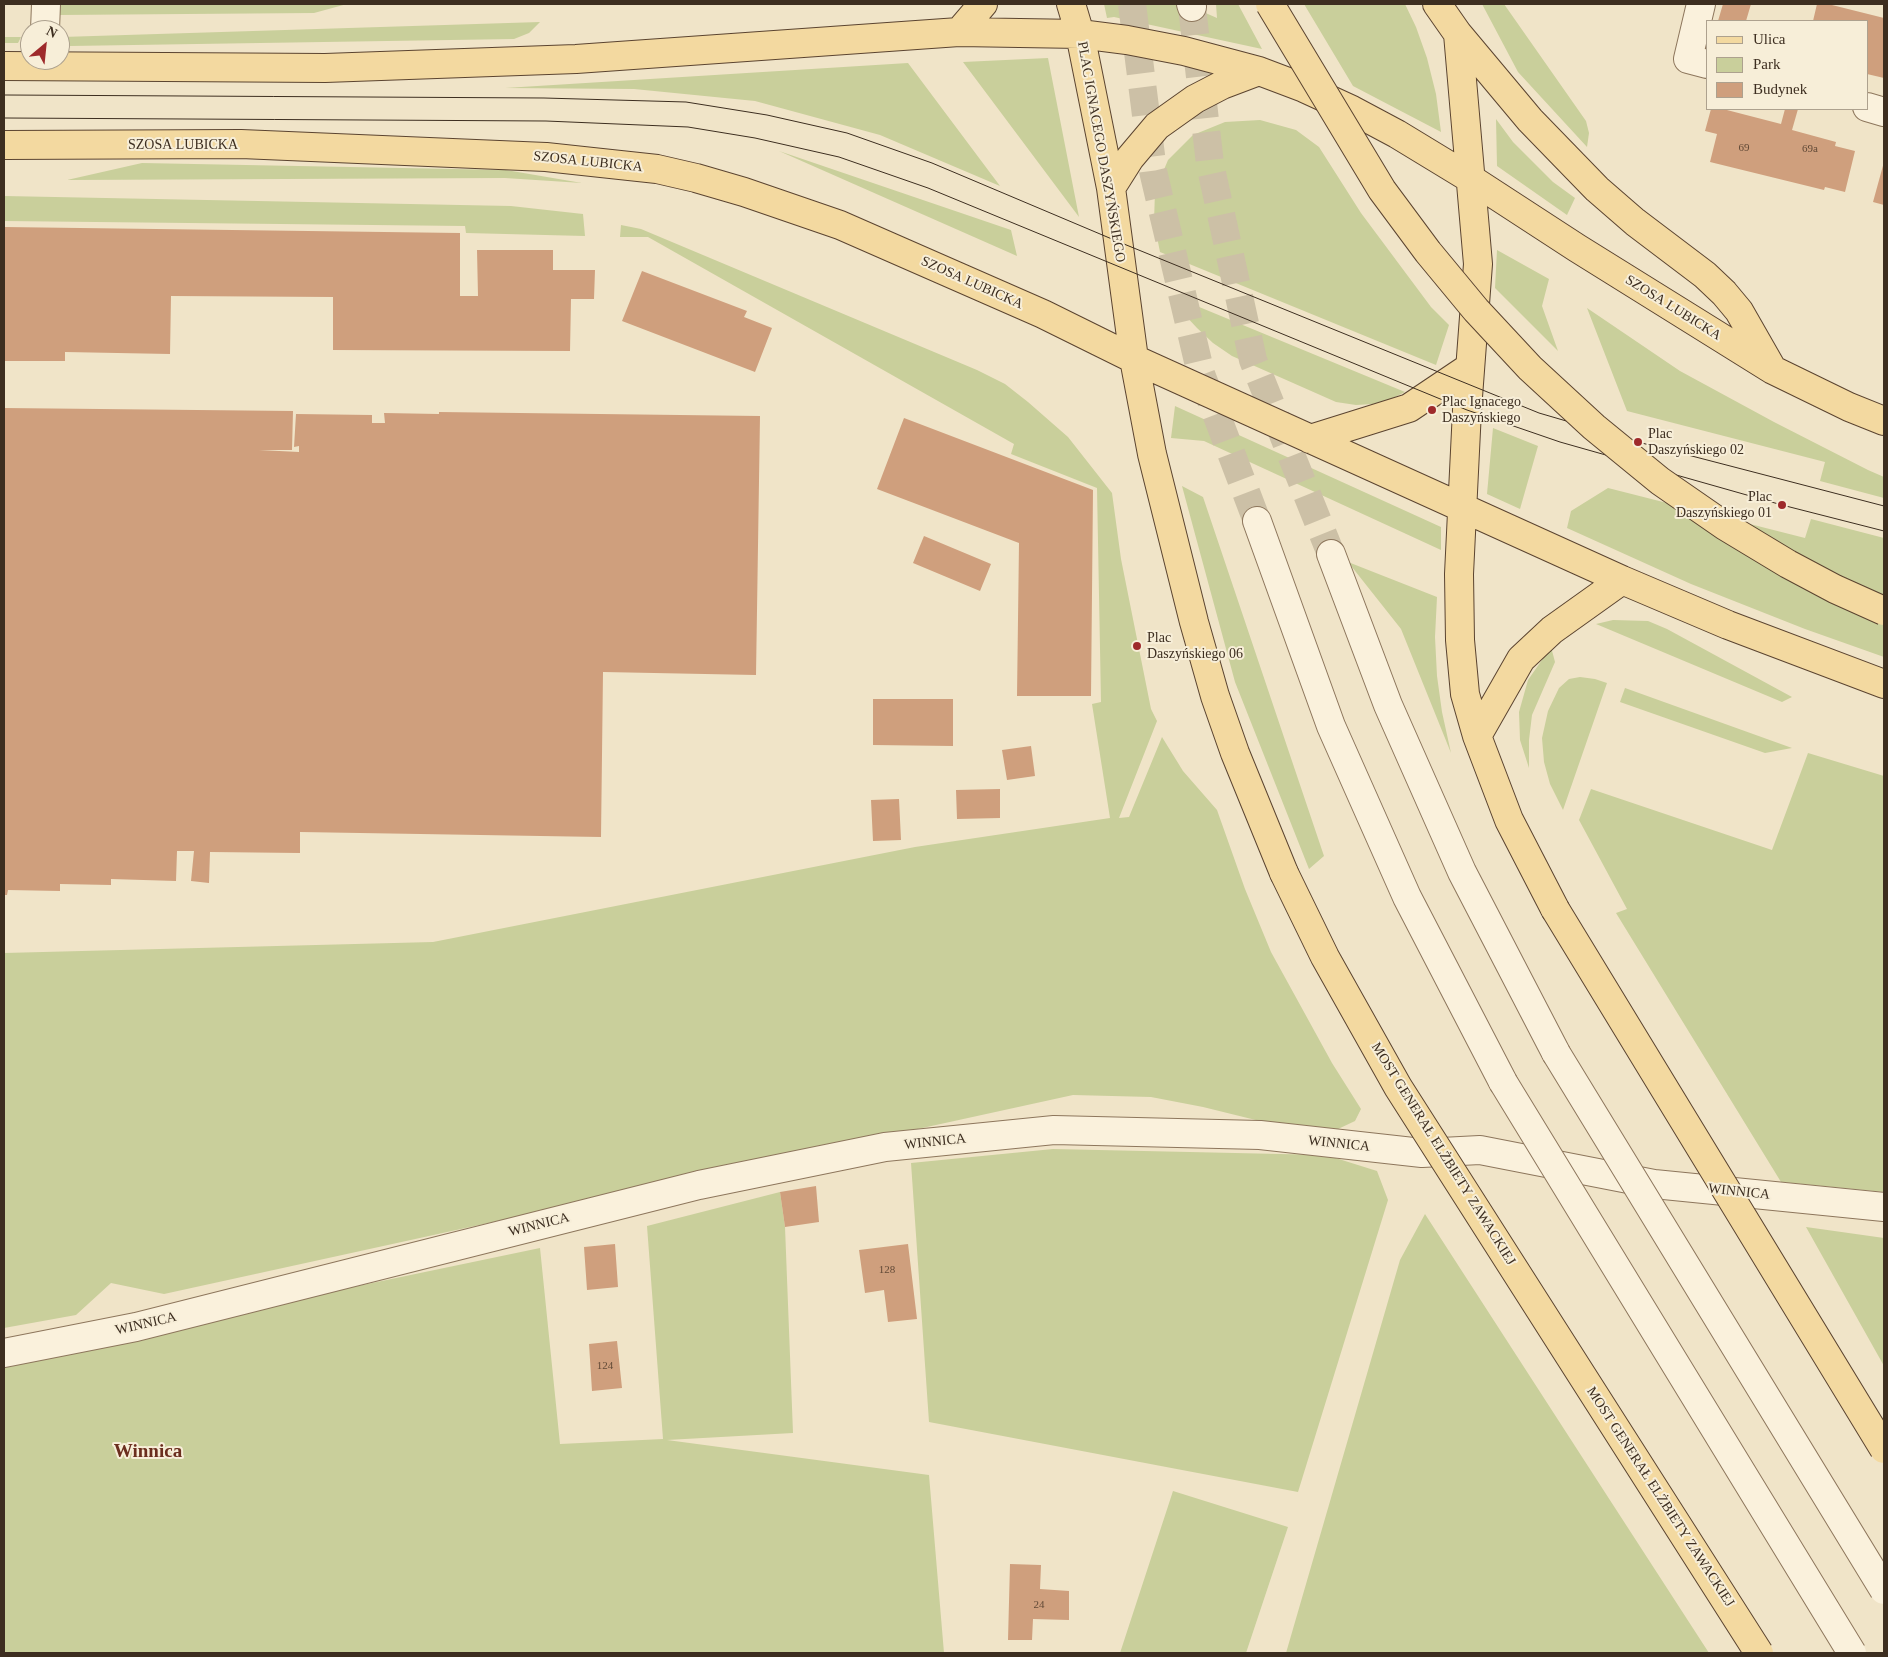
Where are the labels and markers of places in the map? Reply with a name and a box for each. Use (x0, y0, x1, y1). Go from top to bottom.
place label: Plac Ignacego Daszyńskiego (1442, 394, 1521, 427)
marker: Plac Ignacego Daszyńskiego (1426, 404, 1438, 416)
place label: Plac Daszyńskiego 02 (1648, 426, 1744, 458)
marker: Plac Daszyńskiego 02 (1632, 436, 1644, 448)
place label: Plac Daszyńskiego 01 (1676, 489, 1772, 522)
marker: Plac Daszyńskiego 01 (1776, 499, 1788, 511)
place label: Plac Daszyńskiego 06 (1147, 630, 1243, 662)
marker: Plac Daszyńskiego 06 (1131, 640, 1143, 652)

